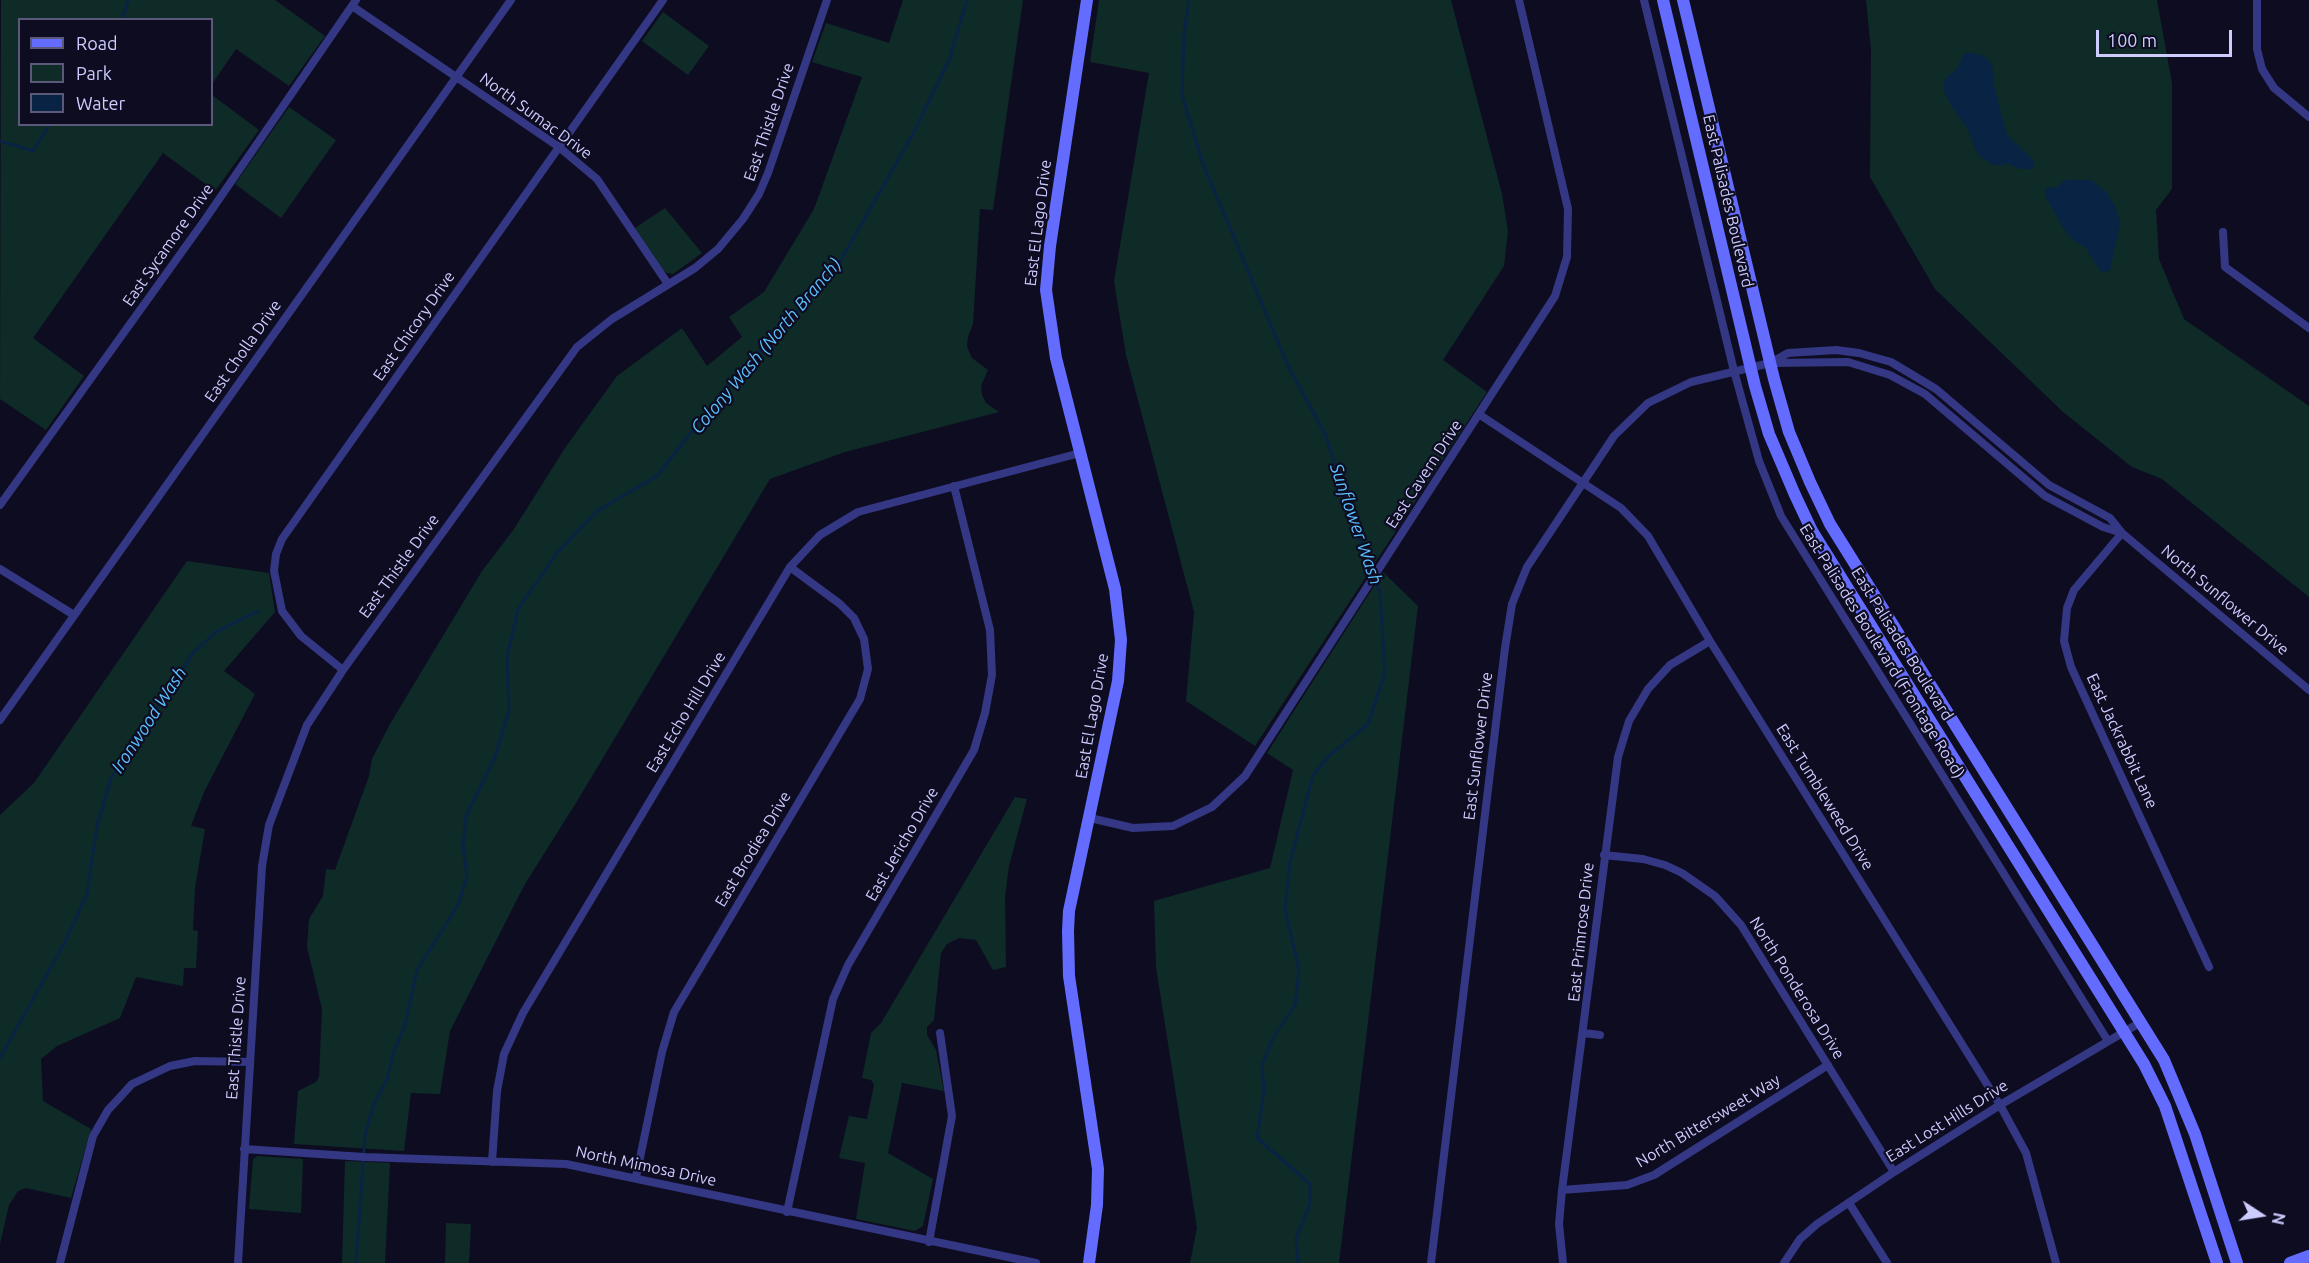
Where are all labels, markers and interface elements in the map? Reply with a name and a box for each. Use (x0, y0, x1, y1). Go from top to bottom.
legend (18, 18, 213, 126)
scale bar (2099, 18, 2236, 56)
text: 100 m (2107, 30, 2157, 50)
text: Road (76, 33, 118, 53)
street label: East Thistle Drive (740, 60, 798, 184)
text: Park (76, 63, 112, 83)
street label: North Sumac Drive (476, 69, 596, 163)
text: Water (76, 93, 125, 113)
street label: East Palisades Boulevard (1699, 113, 1757, 289)
street label: East El Lago Drive (1021, 159, 1055, 287)
street label: East Sycamore Drive (119, 180, 217, 310)
water label: Colony Wash (North Branch) (686, 254, 846, 438)
street label: East Chicory Drive (369, 268, 459, 384)
street label: East Cholla Drive (201, 296, 285, 406)
street label: East Cavern Drive (1382, 416, 1466, 532)
water label: Sunflower Wash (1325, 460, 1387, 588)
street label: East Thistle Drive (355, 510, 443, 622)
street label: East Palisades Boulevard (Frontage Road) (1795, 520, 1969, 782)
street label: North Sunflower Drive (2157, 541, 2293, 659)
street label: East Palisades Boulevard (1847, 564, 1957, 724)
street label: East Echo Hill Drive (642, 648, 730, 776)
street label: East El Lago Drive (1071, 652, 1113, 780)
water label: Ironwood Wash (107, 663, 191, 777)
street label: East Jackrabbit Lane (2082, 670, 2162, 812)
street label: East Sunflower Drive (1459, 671, 1497, 821)
street label: East Tumbleweed Drive (1772, 720, 1878, 874)
street label: East Jericho Drive (862, 784, 942, 904)
street label: East Brodiea Drive (711, 788, 795, 910)
street label: East Primrose Drive (1564, 861, 1598, 1003)
street label: North Ponderosa Drive (1745, 913, 1849, 1063)
street label: East Thistle Drive (222, 976, 250, 1100)
street label: North Bittersweet Way (1632, 1070, 1784, 1172)
street label: East Lost Hills Drive (1882, 1076, 2012, 1166)
street label: North Mimosa Drive (574, 1142, 718, 1190)
north arrow (2231, 1185, 2291, 1245)
text: N (2269, 1211, 2289, 1226)

